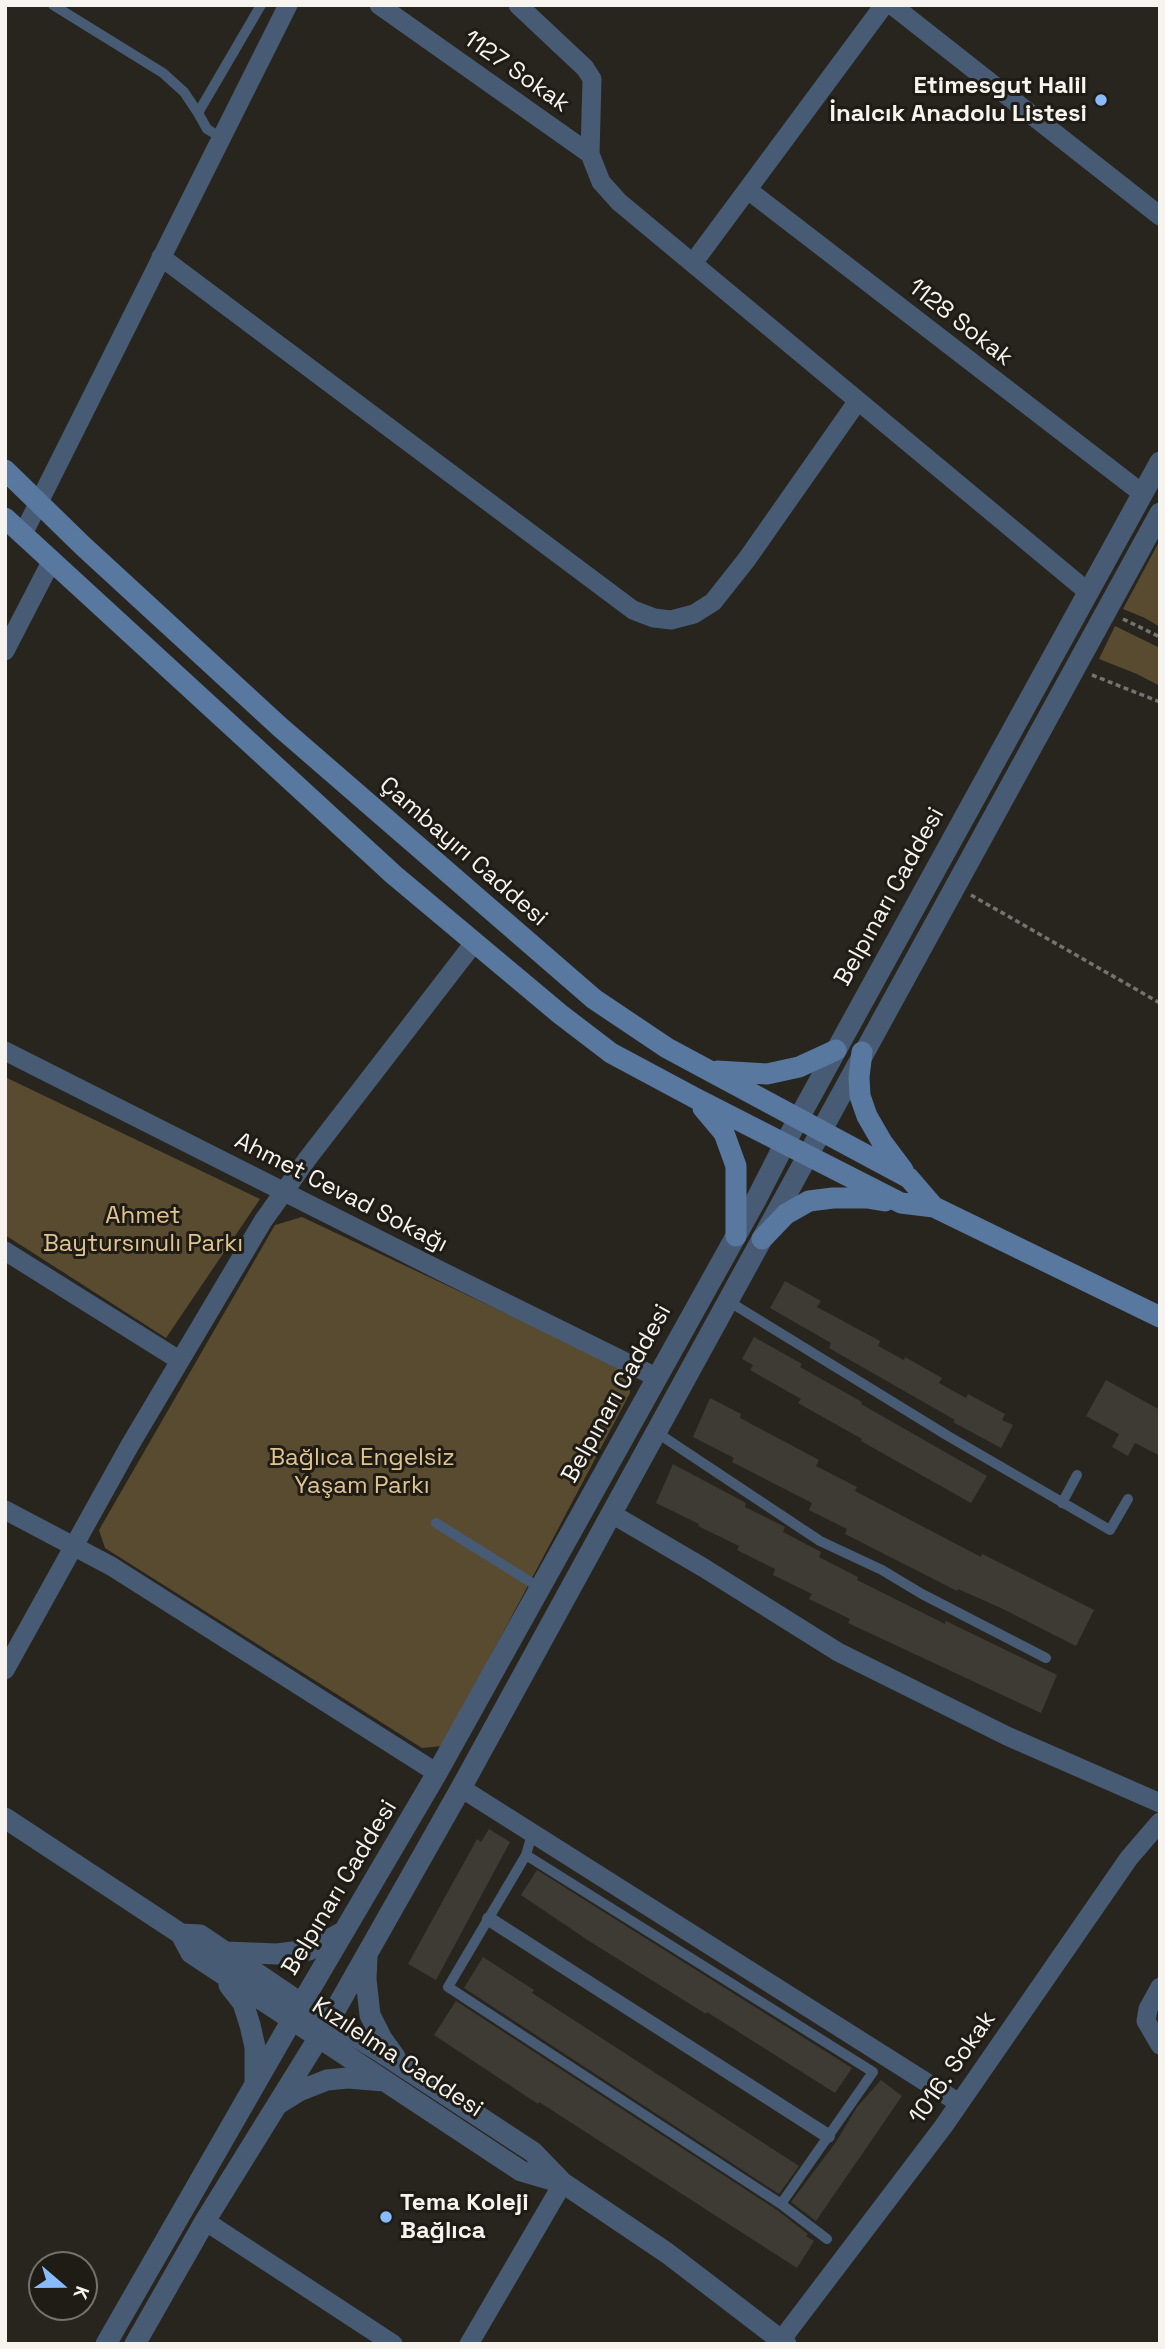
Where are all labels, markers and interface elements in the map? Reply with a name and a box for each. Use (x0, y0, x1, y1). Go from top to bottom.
street label: 1127 Sokak (457, 25, 575, 119)
place label: Etimesgut Halil İnalcık Anadolu Listesi (830, 72, 1087, 128)
marker: Etimesgut Halil İnalcık Anadolu Listesi (1093, 92, 1109, 108)
street label: 1128 Sokak (902, 273, 1018, 373)
street label: Çambayırı Caddesi (373, 771, 553, 933)
street label: Belpınarı Caddesi (829, 803, 951, 991)
street label: Ahmet Cevad Sokağı (230, 1127, 452, 1259)
park label: Ahmet Baytursınulı Parkı (43, 1202, 243, 1258)
street label: Belpınarı Caddesi (556, 1300, 678, 1488)
park label: Bağlıca Engelsiz Yaşam Parkı (269, 1444, 455, 1500)
street label: Belpınarı Caddesi (276, 1795, 404, 1981)
street label: Kızılelma Caddesi (306, 1992, 488, 2124)
street label: 1016. Sokak (904, 2006, 1002, 2130)
place label: Tema Koleji Bağlıca (400, 2189, 529, 2245)
marker: Tema Koleji Bağlıca (378, 2209, 394, 2225)
north arrow (28, 2251, 98, 2321)
text: K (68, 2283, 95, 2303)

